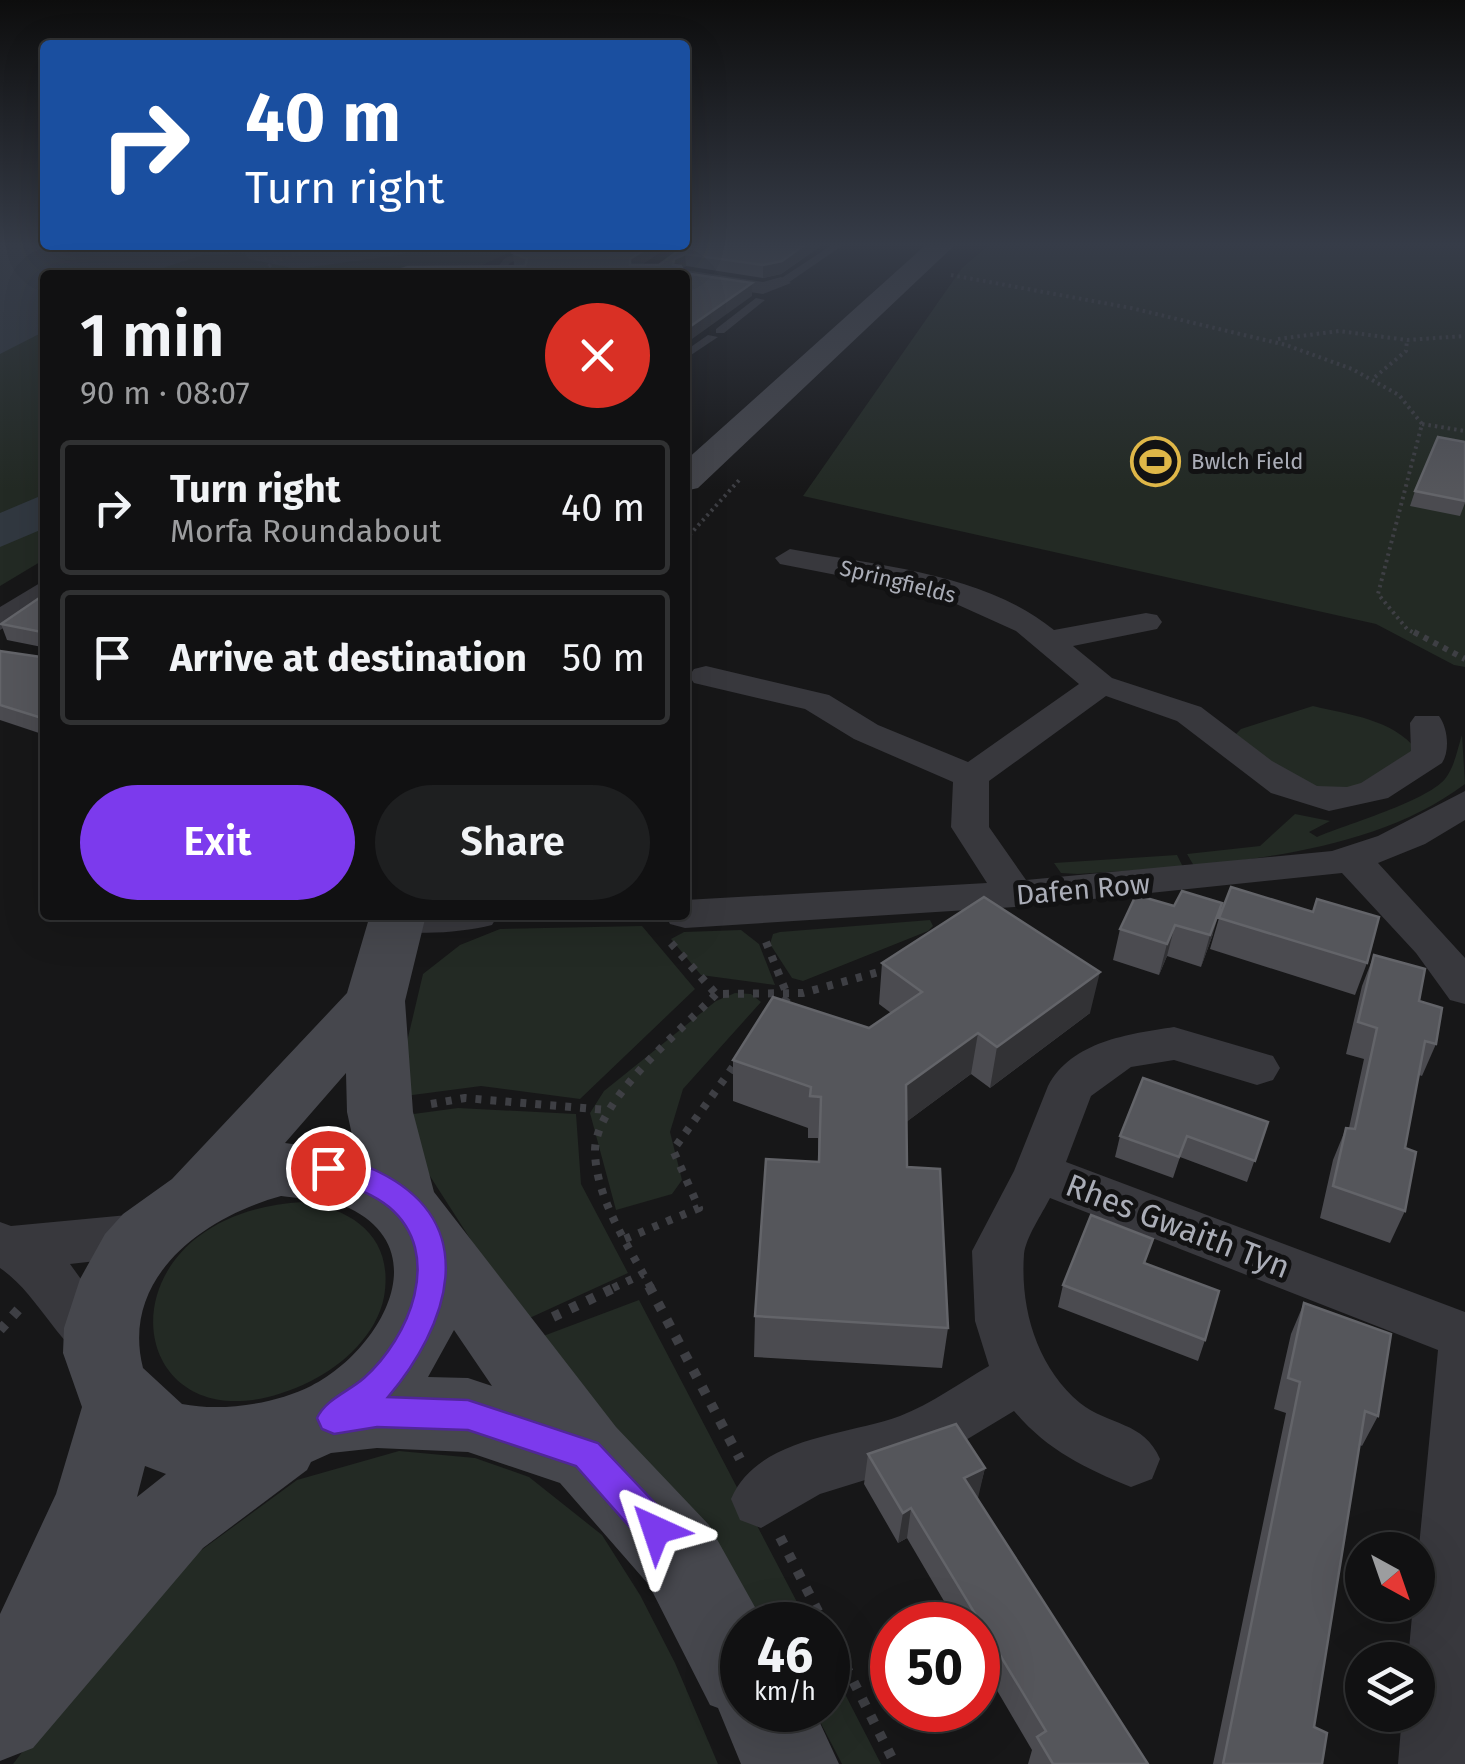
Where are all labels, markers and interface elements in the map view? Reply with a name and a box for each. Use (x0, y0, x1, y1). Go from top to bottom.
text: 40 m (245, 76, 401, 160)
icon: right (80, 80, 210, 210)
text: Turn right (245, 161, 444, 215)
text: 1 min (80, 300, 225, 372)
button: close (545, 303, 650, 408)
text: 90 m · 08:07 (80, 374, 250, 412)
sports icon: Bwlch Field (1130, 435, 1182, 487)
place label: Bwlch Field (1191, 448, 1303, 475)
text: Turn right (170, 466, 340, 512)
icon: right (85, 480, 140, 535)
text: 40 m (561, 485, 645, 531)
text: Morfa Roundabout (170, 512, 441, 550)
street label: Springfields (837, 554, 959, 609)
icon: arrive (85, 630, 140, 685)
text: Arrive at destination (170, 635, 527, 681)
text: 50 m (562, 635, 645, 681)
button: Exit (80, 785, 355, 900)
button: Share (375, 785, 650, 900)
street label: Dafen Row (1015, 867, 1151, 912)
pin (286, 1126, 371, 1211)
icon: arrive (301, 1141, 356, 1196)
street label: Rhes Gwaith Tyn (1061, 1166, 1295, 1286)
position arrow (604, 1478, 708, 1582)
north arrow (1345, 1532, 1435, 1622)
map controls (1345, 1532, 1435, 1732)
speed limit sign: 50 (870, 1602, 1000, 1732)
text: 46 (757, 1625, 813, 1685)
button: layers (1345, 1642, 1435, 1732)
text: km/h (754, 1677, 816, 1707)

